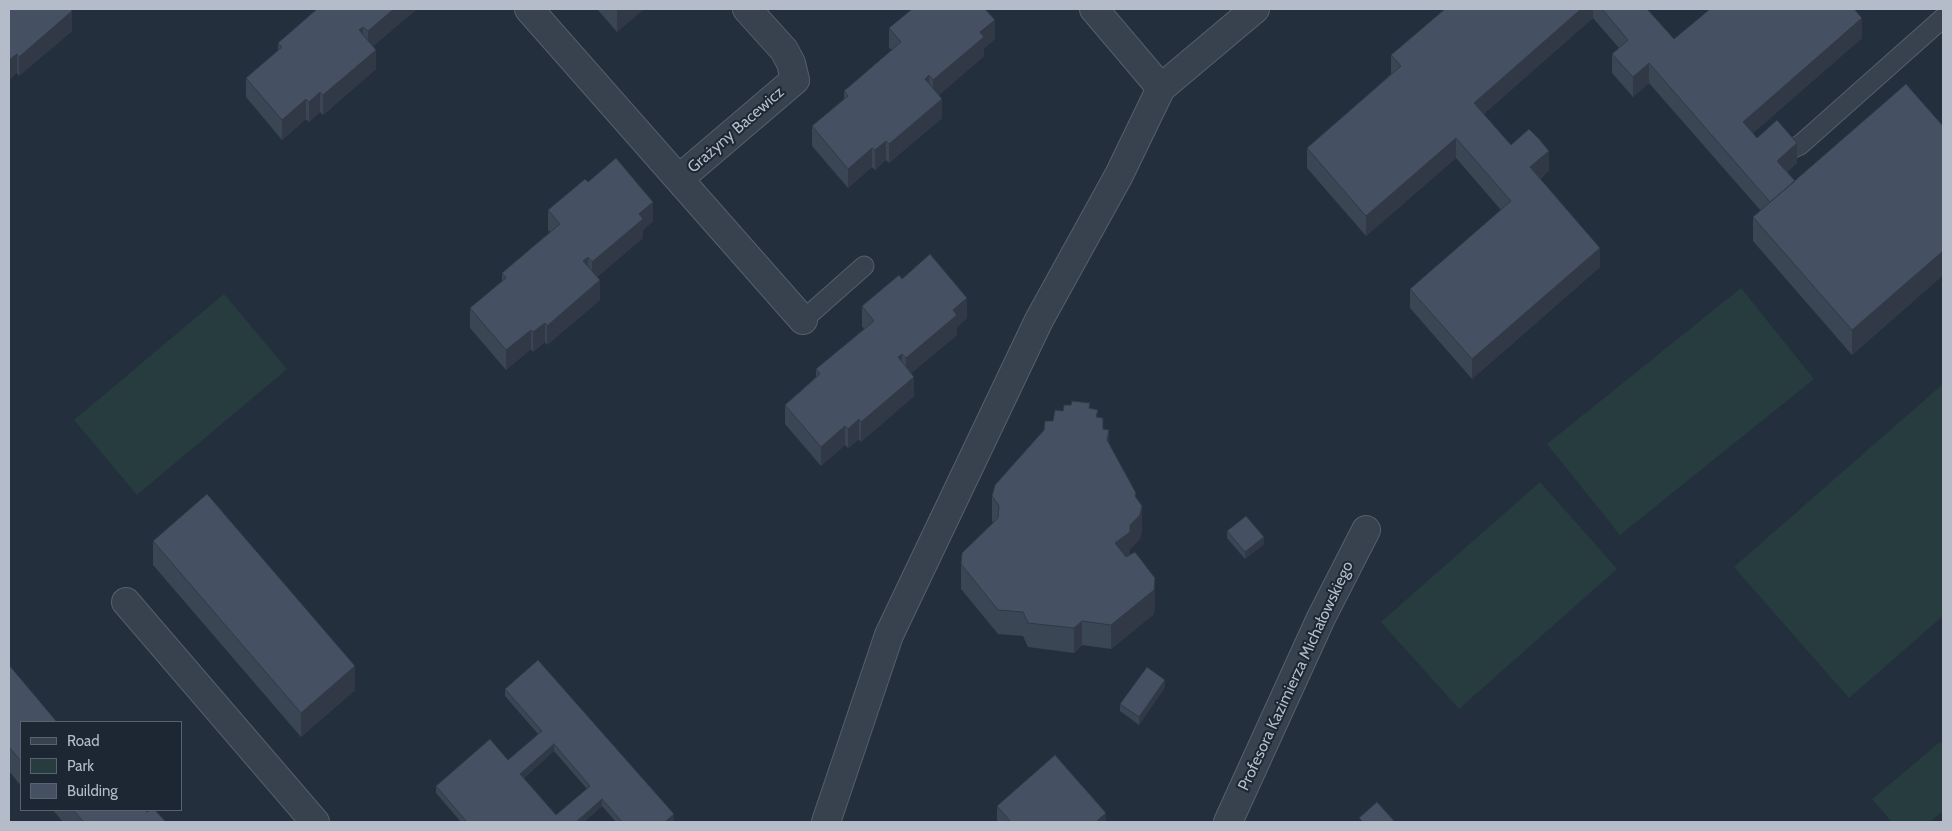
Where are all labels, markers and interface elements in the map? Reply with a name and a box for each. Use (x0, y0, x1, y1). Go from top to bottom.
street label: Grażyny Bacewicz (684, 83, 788, 177)
street label: Profesora Kazimierza Michałowskiego (1234, 558, 1358, 794)
legend (20, 721, 182, 811)
text: Road (67, 732, 100, 750)
text: Park (67, 757, 94, 775)
text: Building (67, 782, 118, 800)

